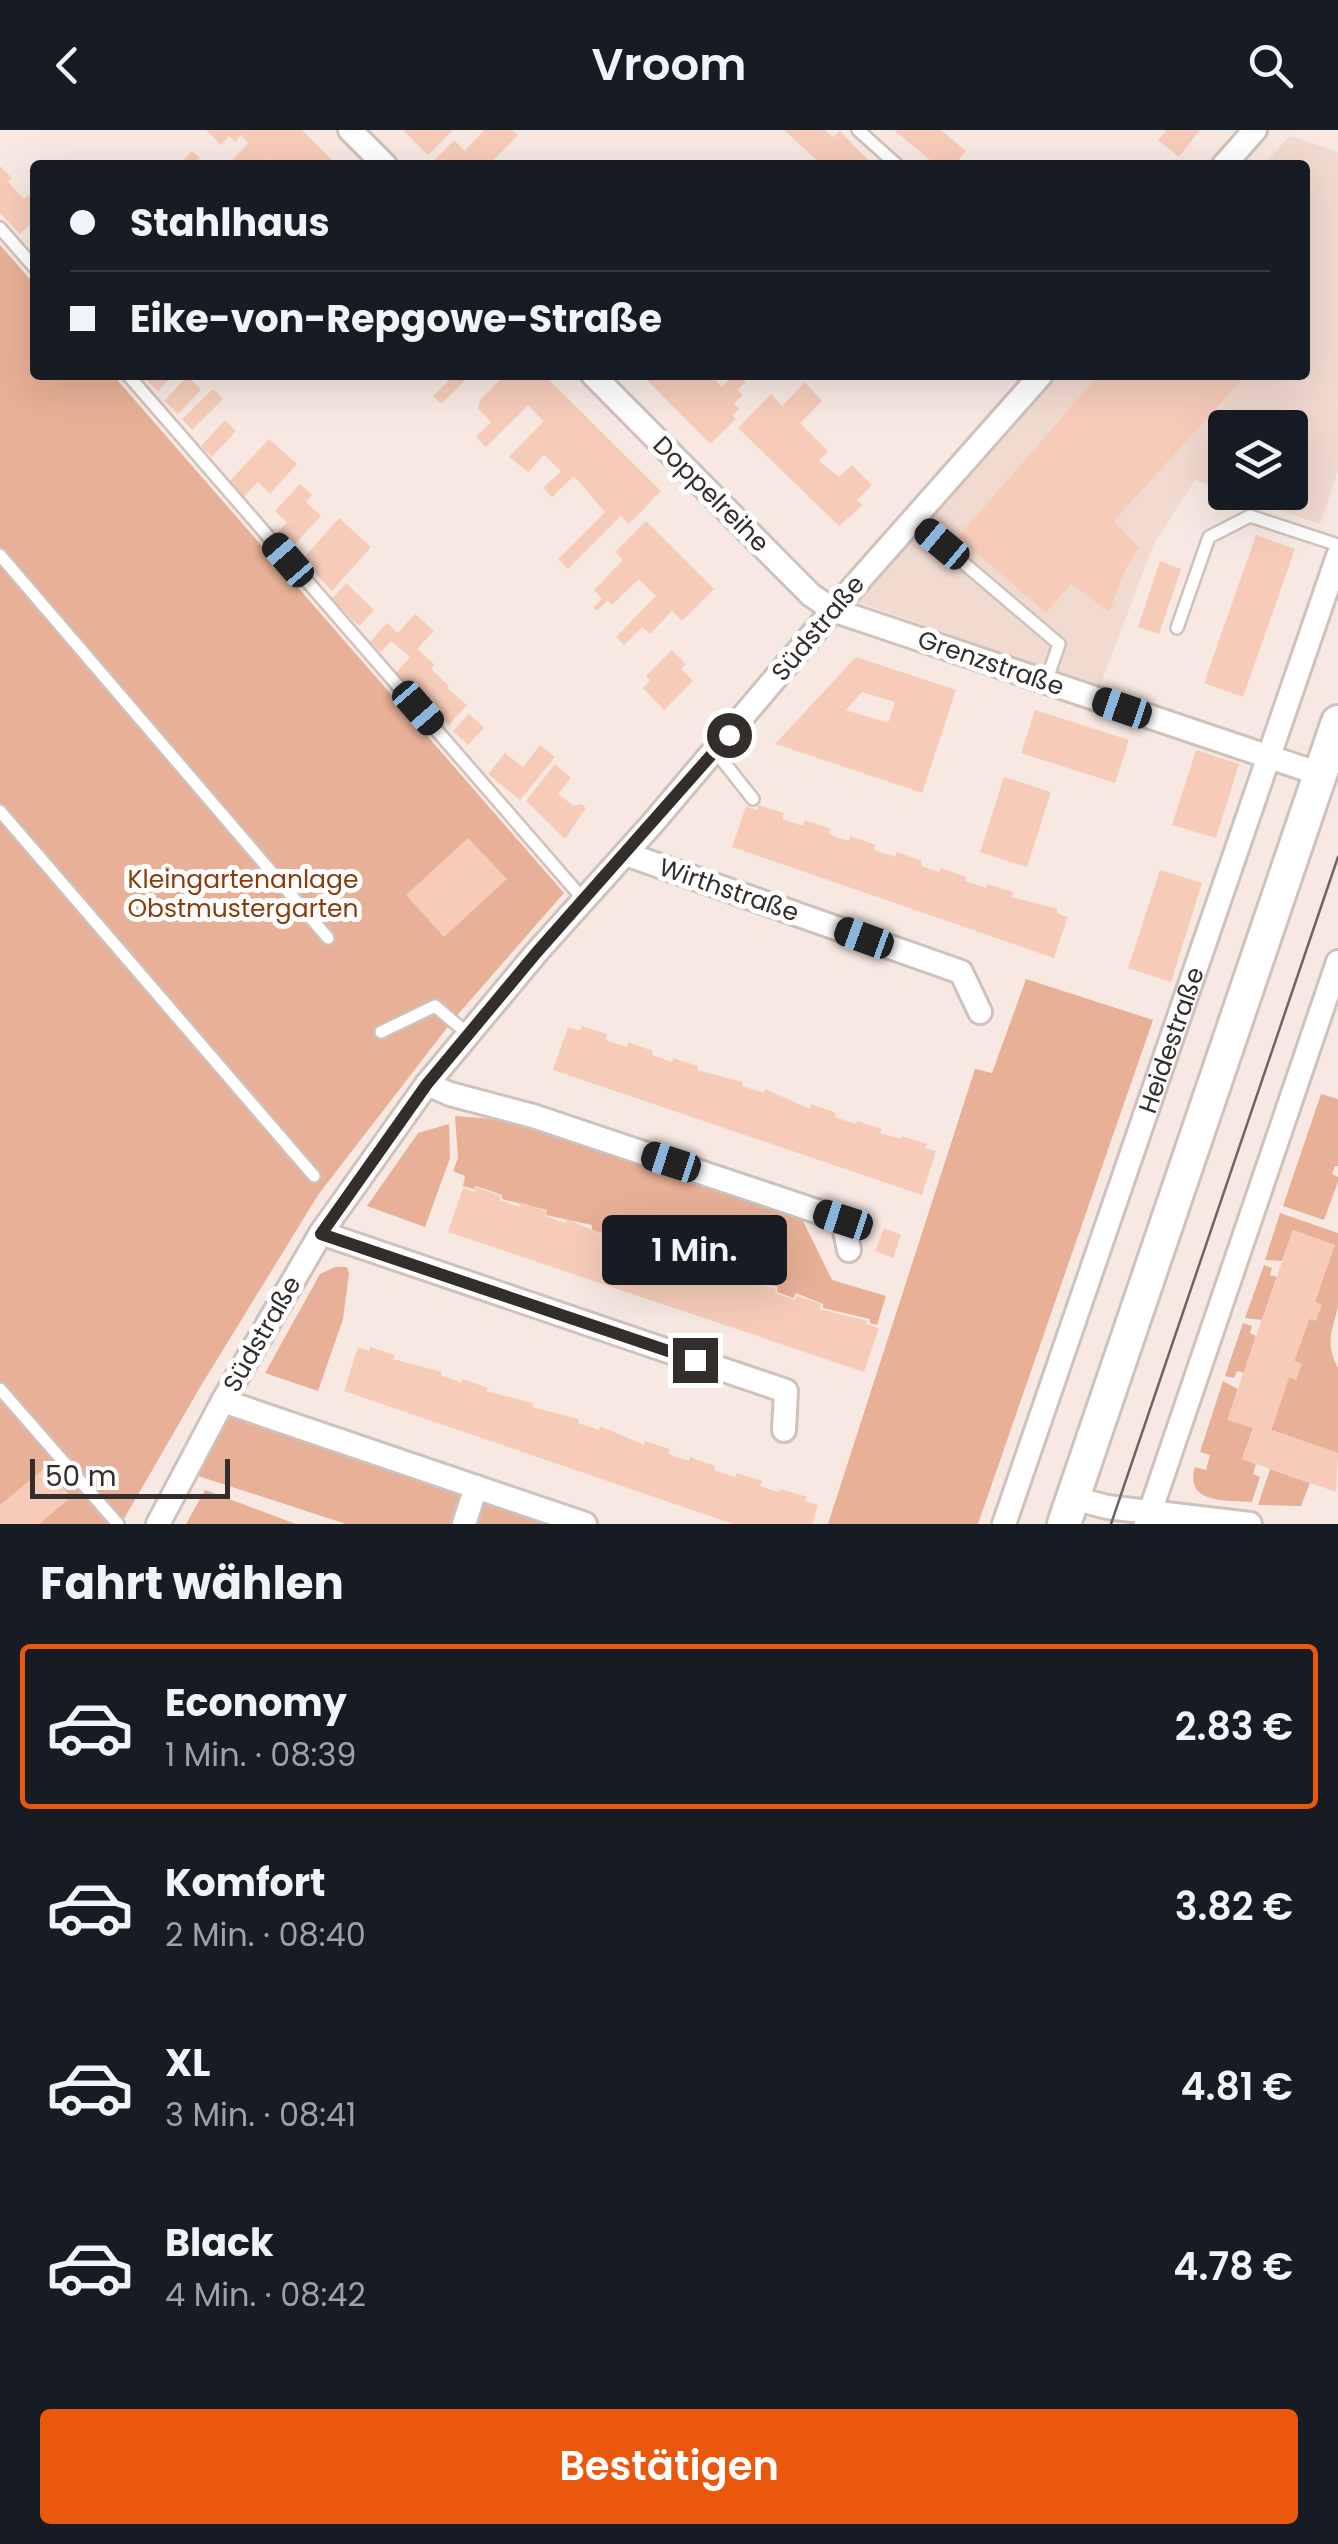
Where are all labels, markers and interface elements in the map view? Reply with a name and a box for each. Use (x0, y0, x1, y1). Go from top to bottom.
text: Vroom (592, 33, 746, 96)
icon: back (40, 38, 95, 93)
icon: search (1243, 38, 1298, 93)
text: Stahlhaus (130, 196, 330, 249)
text: Eike-von-Repgowe-Straße (130, 292, 662, 345)
map controls (1208, 410, 1308, 510)
button: layers (1208, 410, 1308, 510)
street label: Doppelreihe (645, 428, 777, 560)
car (909, 513, 975, 575)
car (257, 528, 319, 592)
street label: Südstraße (763, 568, 873, 688)
street label: Grenzstraße (913, 622, 1069, 704)
car (387, 676, 449, 740)
car (1089, 684, 1155, 732)
route start (707, 713, 752, 758)
street label: Wirthstraße (654, 850, 804, 930)
park label: Kleingartenanlage Obstmustergarten (127, 862, 359, 926)
car (831, 914, 897, 962)
street label: Heidestraße (1130, 962, 1212, 1118)
car (638, 1138, 704, 1186)
car (810, 1196, 876, 1244)
callout: 1 Min. (602, 1215, 788, 1285)
text: 1 Min. (651, 1227, 738, 1272)
street label: Südstraße (215, 1270, 309, 1398)
route end (673, 1338, 718, 1383)
scale bar (30, 1454, 230, 1498)
text: 50 m (45, 1457, 116, 1496)
text: Fahrt wählen (40, 1552, 344, 1615)
text: Economy (165, 1676, 347, 1729)
icon: car (45, 1682, 135, 1772)
text: 2.83 € (1175, 1700, 1293, 1753)
text: 1 Min. · 08:39 (165, 1732, 356, 1777)
text: Komfort (165, 1856, 326, 1909)
icon: car (45, 1862, 135, 1952)
text: 3.82 € (1175, 1880, 1293, 1933)
text: 2 Min. · 08:40 (165, 1912, 366, 1957)
text: XL (165, 2036, 210, 2089)
icon: car (45, 2042, 135, 2132)
text: 4.81 € (1180, 2060, 1293, 2113)
text: 3 Min. · 08:41 (165, 2092, 356, 2137)
text: Black (165, 2216, 274, 2269)
icon: car (45, 2222, 135, 2312)
text: 4.78 € (1173, 2240, 1293, 2293)
text: 4 Min. · 08:42 (165, 2272, 366, 2317)
button: Bestätigen (40, 2409, 1298, 2524)

